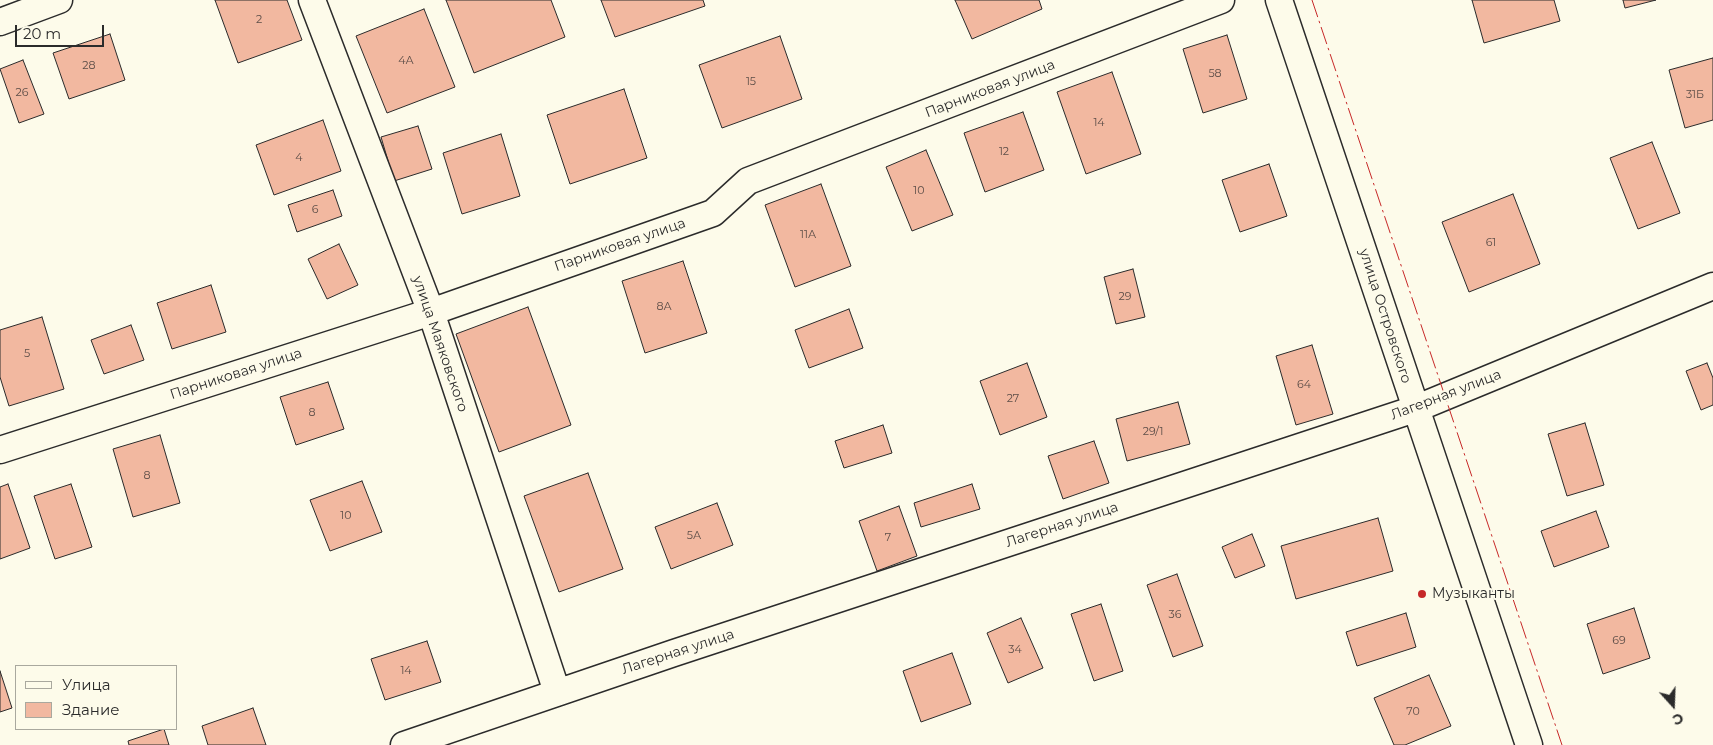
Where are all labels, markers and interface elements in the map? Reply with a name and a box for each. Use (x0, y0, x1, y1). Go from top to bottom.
house number: 2 (256, 13, 262, 27)
scale bar (18, 15, 106, 47)
text: 20 m (23, 24, 61, 43)
house number: 4А (398, 54, 414, 68)
street label: Парниковая улица (923, 56, 1057, 122)
house number: 28 (82, 59, 96, 73)
house number: 58 (1208, 67, 1222, 81)
house number: 15 (746, 75, 756, 89)
house number: 26 (16, 86, 28, 100)
house number: 31Б (1686, 88, 1704, 102)
house number: 14 (1093, 116, 1105, 130)
house number: 12 (999, 145, 1009, 159)
house number: 4 (295, 151, 303, 165)
house number: 10 (913, 184, 925, 198)
house number: 6 (312, 203, 318, 217)
street label: Парниковая улица (552, 215, 688, 275)
house number: 11А (800, 228, 816, 242)
house number: 61 (1486, 236, 1496, 250)
street label: улица Островского (1355, 247, 1415, 385)
street label: улица Маяковского (409, 274, 471, 414)
house number: 29 (1119, 290, 1131, 304)
house number: 8А (656, 300, 672, 314)
street label: Парниковая улица (168, 345, 304, 403)
house number: 5 (24, 347, 30, 361)
street label: Лагерная улица (1388, 366, 1504, 424)
house number: 64 (1297, 378, 1311, 392)
house number: 27 (1007, 392, 1019, 406)
house number: 8 (308, 406, 316, 420)
house number: 29/1 (1143, 425, 1163, 439)
house number: 8 (143, 469, 151, 483)
street label: Лагерная улица (1004, 499, 1120, 551)
house number: 10 (340, 509, 352, 523)
house number: 5А (687, 529, 701, 543)
house number: 7 (885, 531, 891, 545)
place label: Музыканты (1432, 586, 1515, 602)
marker: Музыканты (1416, 588, 1428, 600)
house number: 36 (1169, 608, 1181, 622)
street label: Лагерная улица (620, 626, 736, 678)
house number: 69 (1612, 634, 1626, 648)
house number: 34 (1008, 643, 1022, 657)
house number: 14 (400, 664, 412, 678)
legend (15, 665, 178, 730)
text: Улица (62, 675, 110, 694)
north arrow (1648, 680, 1698, 730)
text: Здание (62, 700, 120, 719)
house number: 70 (1406, 705, 1420, 719)
text: С (1670, 709, 1686, 729)

